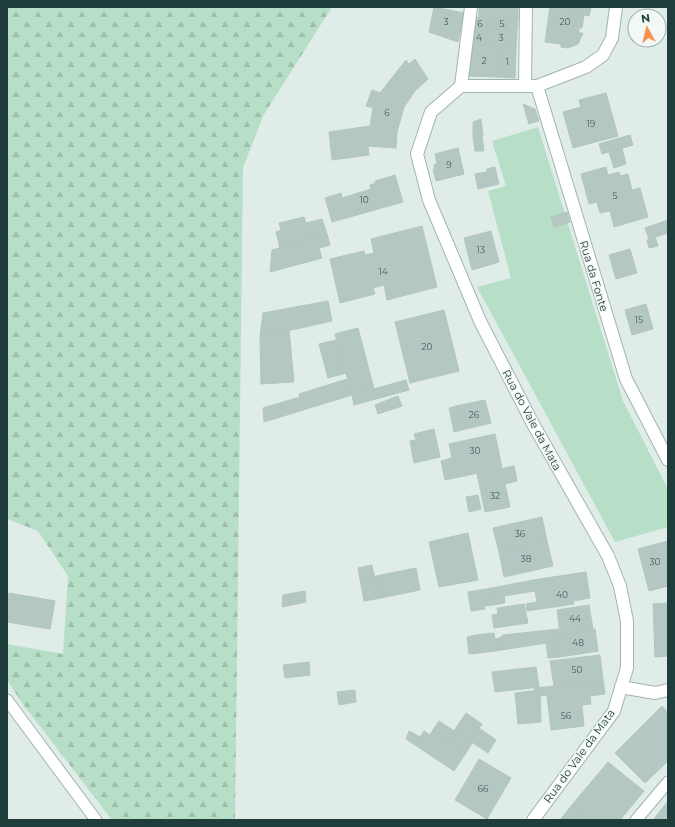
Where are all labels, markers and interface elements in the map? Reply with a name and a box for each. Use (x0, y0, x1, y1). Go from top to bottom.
north arrow (627, 8, 667, 48)
text: N (640, 11, 651, 26)
house number: 3 (443, 16, 449, 27)
house number: 20 (559, 16, 571, 27)
house number: 6 (477, 18, 483, 29)
house number: 5 (499, 18, 505, 29)
house number: 4 (476, 32, 482, 43)
house number: 3 (498, 32, 504, 43)
house number: 2 (481, 55, 487, 66)
house number: 1 (505, 56, 509, 67)
house number: 6 (384, 107, 390, 118)
house number: 19 (587, 118, 596, 129)
house number: 9 (446, 159, 452, 170)
house number: 5 (612, 190, 618, 201)
house number: 10 (359, 194, 369, 205)
street label: Rua da Fonte (577, 239, 612, 314)
house number: 13 (477, 244, 485, 255)
house number: 14 (378, 266, 388, 277)
house number: 15 (635, 314, 643, 325)
house number: 20 (421, 341, 433, 352)
street label: Rua do Vale da Mata (499, 367, 565, 473)
house number: 26 (469, 409, 480, 420)
house number: 30 (469, 445, 481, 456)
house number: 32 (490, 490, 500, 501)
house number: 36 (515, 528, 526, 539)
house number: 38 (521, 553, 532, 564)
house number: 30 (649, 556, 661, 567)
house number: 40 (556, 589, 568, 600)
house number: 44 (569, 613, 581, 624)
house number: 48 (572, 637, 584, 648)
house number: 50 (571, 664, 583, 675)
street label: Rua do Vale da Mata (540, 706, 618, 806)
house number: 56 (561, 710, 572, 721)
house number: 66 (478, 783, 489, 794)

